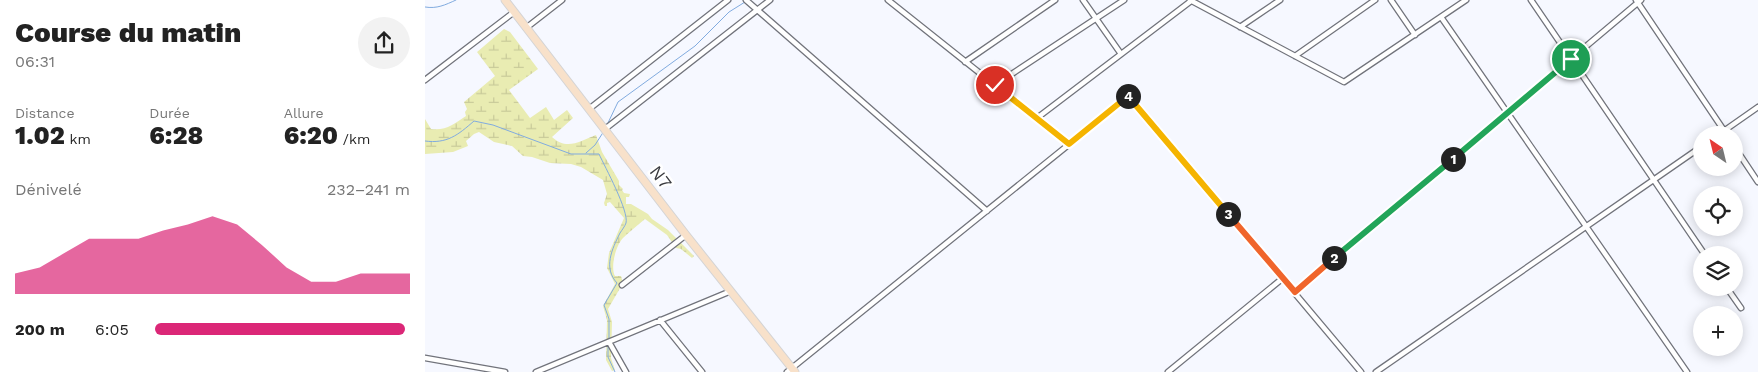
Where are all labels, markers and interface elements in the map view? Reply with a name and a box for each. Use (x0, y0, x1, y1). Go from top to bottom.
text: Course du matin (15, 16, 241, 49)
button: share (358, 17, 410, 69)
pin (1550, 38, 1592, 80)
icon: arrive (1557, 45, 1585, 73)
text: 06:31 (15, 52, 55, 71)
pin (974, 64, 1016, 106)
icon: check (981, 71, 1009, 99)
pin: 4 (1115, 84, 1141, 108)
text: 4 (1124, 88, 1133, 104)
text: Distance (15, 105, 75, 121)
text: Durée (149, 105, 190, 121)
text: Allure (284, 105, 324, 121)
text: 1.02 (15, 121, 65, 150)
text: 6:28 (149, 121, 203, 150)
text: 6:20 (284, 121, 338, 150)
north arrow (1693, 126, 1743, 176)
map controls (1693, 126, 1743, 356)
text: km (65, 131, 91, 147)
text: /km (338, 131, 370, 147)
pin: 1 (1441, 146, 1465, 172)
text: 1 (1450, 151, 1457, 167)
street label: N7 (646, 161, 676, 193)
text: Dénivelé (15, 180, 82, 199)
text: 232–241 m (327, 180, 410, 199)
button: locate (1693, 186, 1743, 236)
pin: 3 (1215, 202, 1241, 226)
text: 3 (1224, 206, 1233, 222)
pin: 2 (1321, 246, 1347, 270)
button: layers (1693, 246, 1743, 296)
text: 2 (1330, 250, 1339, 266)
button: + (1693, 306, 1743, 356)
text: 200 m (15, 320, 65, 339)
text: 6:05 (95, 320, 129, 339)

